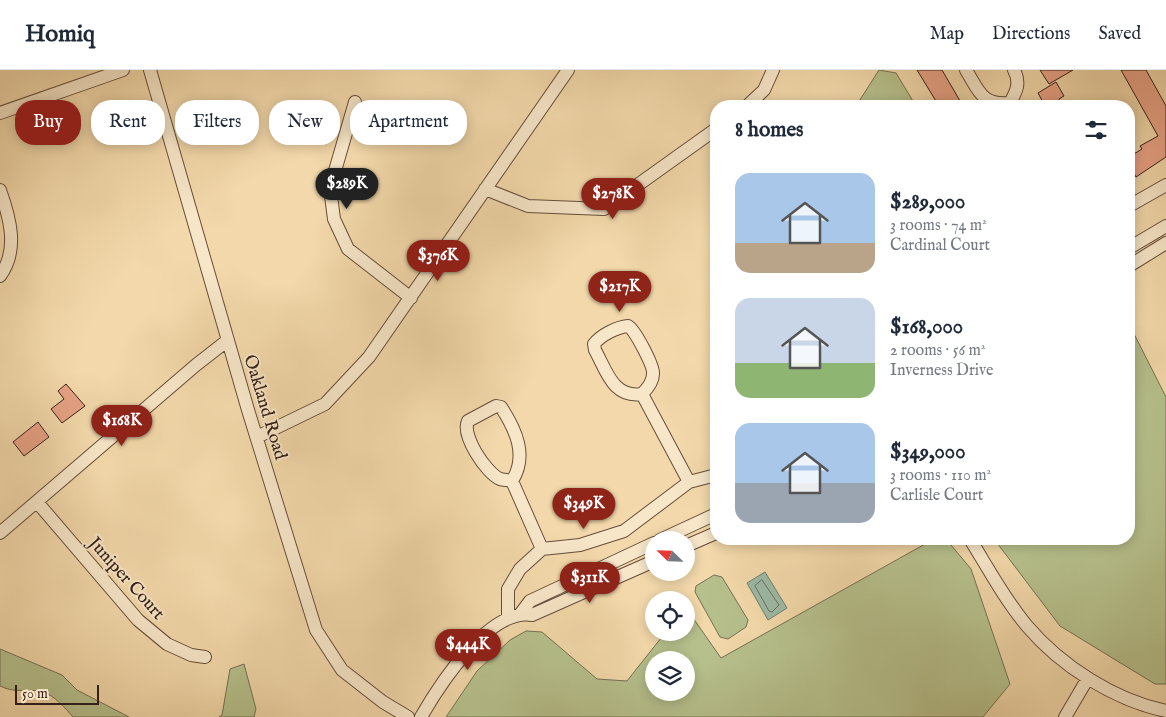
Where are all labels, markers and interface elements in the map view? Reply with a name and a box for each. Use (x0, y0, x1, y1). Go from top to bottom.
text: Homiq (25, 19, 95, 50)
text: Map (930, 23, 964, 46)
text: Directions (992, 23, 1070, 46)
text: Saved (1098, 23, 1141, 46)
chip: Buy (15, 100, 81, 145)
chip: Rent (91, 100, 165, 145)
chip: Filters (175, 100, 259, 145)
chip: New (269, 100, 340, 145)
chip: Apartment (350, 100, 467, 145)
icon: filters (1082, 116, 1110, 144)
text: 8 homes (735, 117, 803, 144)
pin: $289K (312, 168, 382, 210)
text: $289K (326, 174, 368, 194)
pin: $278K (578, 178, 648, 220)
text: $278K (592, 184, 634, 204)
text: $289,000 (890, 189, 965, 216)
icon: home (775, 193, 835, 253)
text: 3 rooms · 74 m² (890, 216, 987, 236)
text: Cardinal Court (890, 236, 990, 256)
pin: $376K (403, 240, 473, 282)
text: $376K (418, 246, 458, 266)
pin: $217K (585, 270, 655, 313)
text: $217K (599, 277, 641, 297)
text: $168,000 (890, 314, 963, 341)
icon: home (775, 318, 835, 378)
text: 2 rooms · 56 m² (890, 341, 985, 361)
street label: Oakland Road (238, 352, 292, 463)
text: Inverness Drive (890, 361, 993, 381)
pin: $168K (87, 404, 157, 447)
text: $168K (102, 411, 142, 431)
text: $349,000 (890, 439, 965, 466)
icon: home (775, 443, 835, 503)
text: 3 rooms · 110 m² (890, 466, 991, 486)
text: Carlisle Court (890, 486, 983, 506)
pin: $349K (549, 488, 619, 530)
text: $349K (563, 494, 605, 514)
street label: Juniper Court (81, 531, 169, 625)
north arrow (645, 531, 695, 581)
map controls (645, 531, 695, 701)
pin: $311K (555, 562, 625, 604)
text: $311K (571, 568, 609, 588)
button: locate (645, 591, 695, 641)
pin: $444K (433, 628, 503, 671)
text: $444K (446, 635, 490, 655)
button: layers (645, 651, 695, 701)
scale bar (15, 682, 99, 705)
text: 50 m (22, 685, 48, 703)

